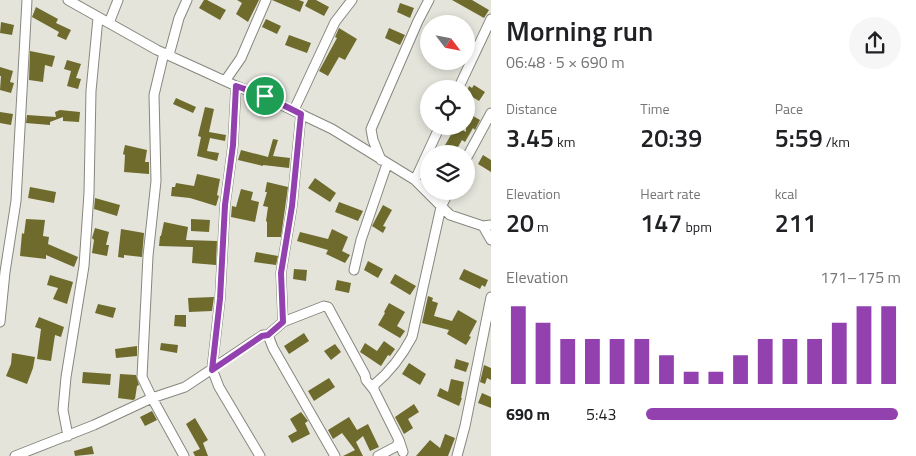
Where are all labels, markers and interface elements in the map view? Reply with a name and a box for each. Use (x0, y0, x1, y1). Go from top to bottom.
text: Morning run (506, 9, 653, 52)
north arrow (420, 15, 475, 70)
map controls (420, 15, 475, 200)
button: share (849, 17, 901, 69)
text: 06:48 · 5 × 690 m (506, 50, 625, 74)
pin (244, 75, 286, 117)
button: locate (420, 80, 475, 135)
icon: arrive (251, 82, 279, 110)
text: Distance (506, 98, 557, 119)
text: Time (640, 98, 670, 119)
text: Pace (775, 98, 803, 119)
text: 3.45 (506, 119, 554, 157)
text: 20:39 (640, 119, 702, 157)
text: 5:59 (775, 119, 823, 157)
text: km (554, 131, 575, 152)
text: /km (823, 131, 850, 152)
button: layers (420, 145, 475, 200)
text: Elevation (506, 183, 560, 204)
text: Heart rate (640, 183, 700, 204)
text: kcal (775, 183, 798, 204)
text: 20 (506, 204, 534, 242)
text: 147 (640, 204, 682, 242)
text: 211 (775, 204, 817, 242)
text: m (534, 216, 549, 237)
text: bpm (682, 216, 712, 237)
text: Elevation (506, 265, 568, 289)
text: 171–175 m (820, 265, 901, 289)
text: 690 m (506, 402, 550, 426)
text: 5:43 (586, 402, 616, 426)

